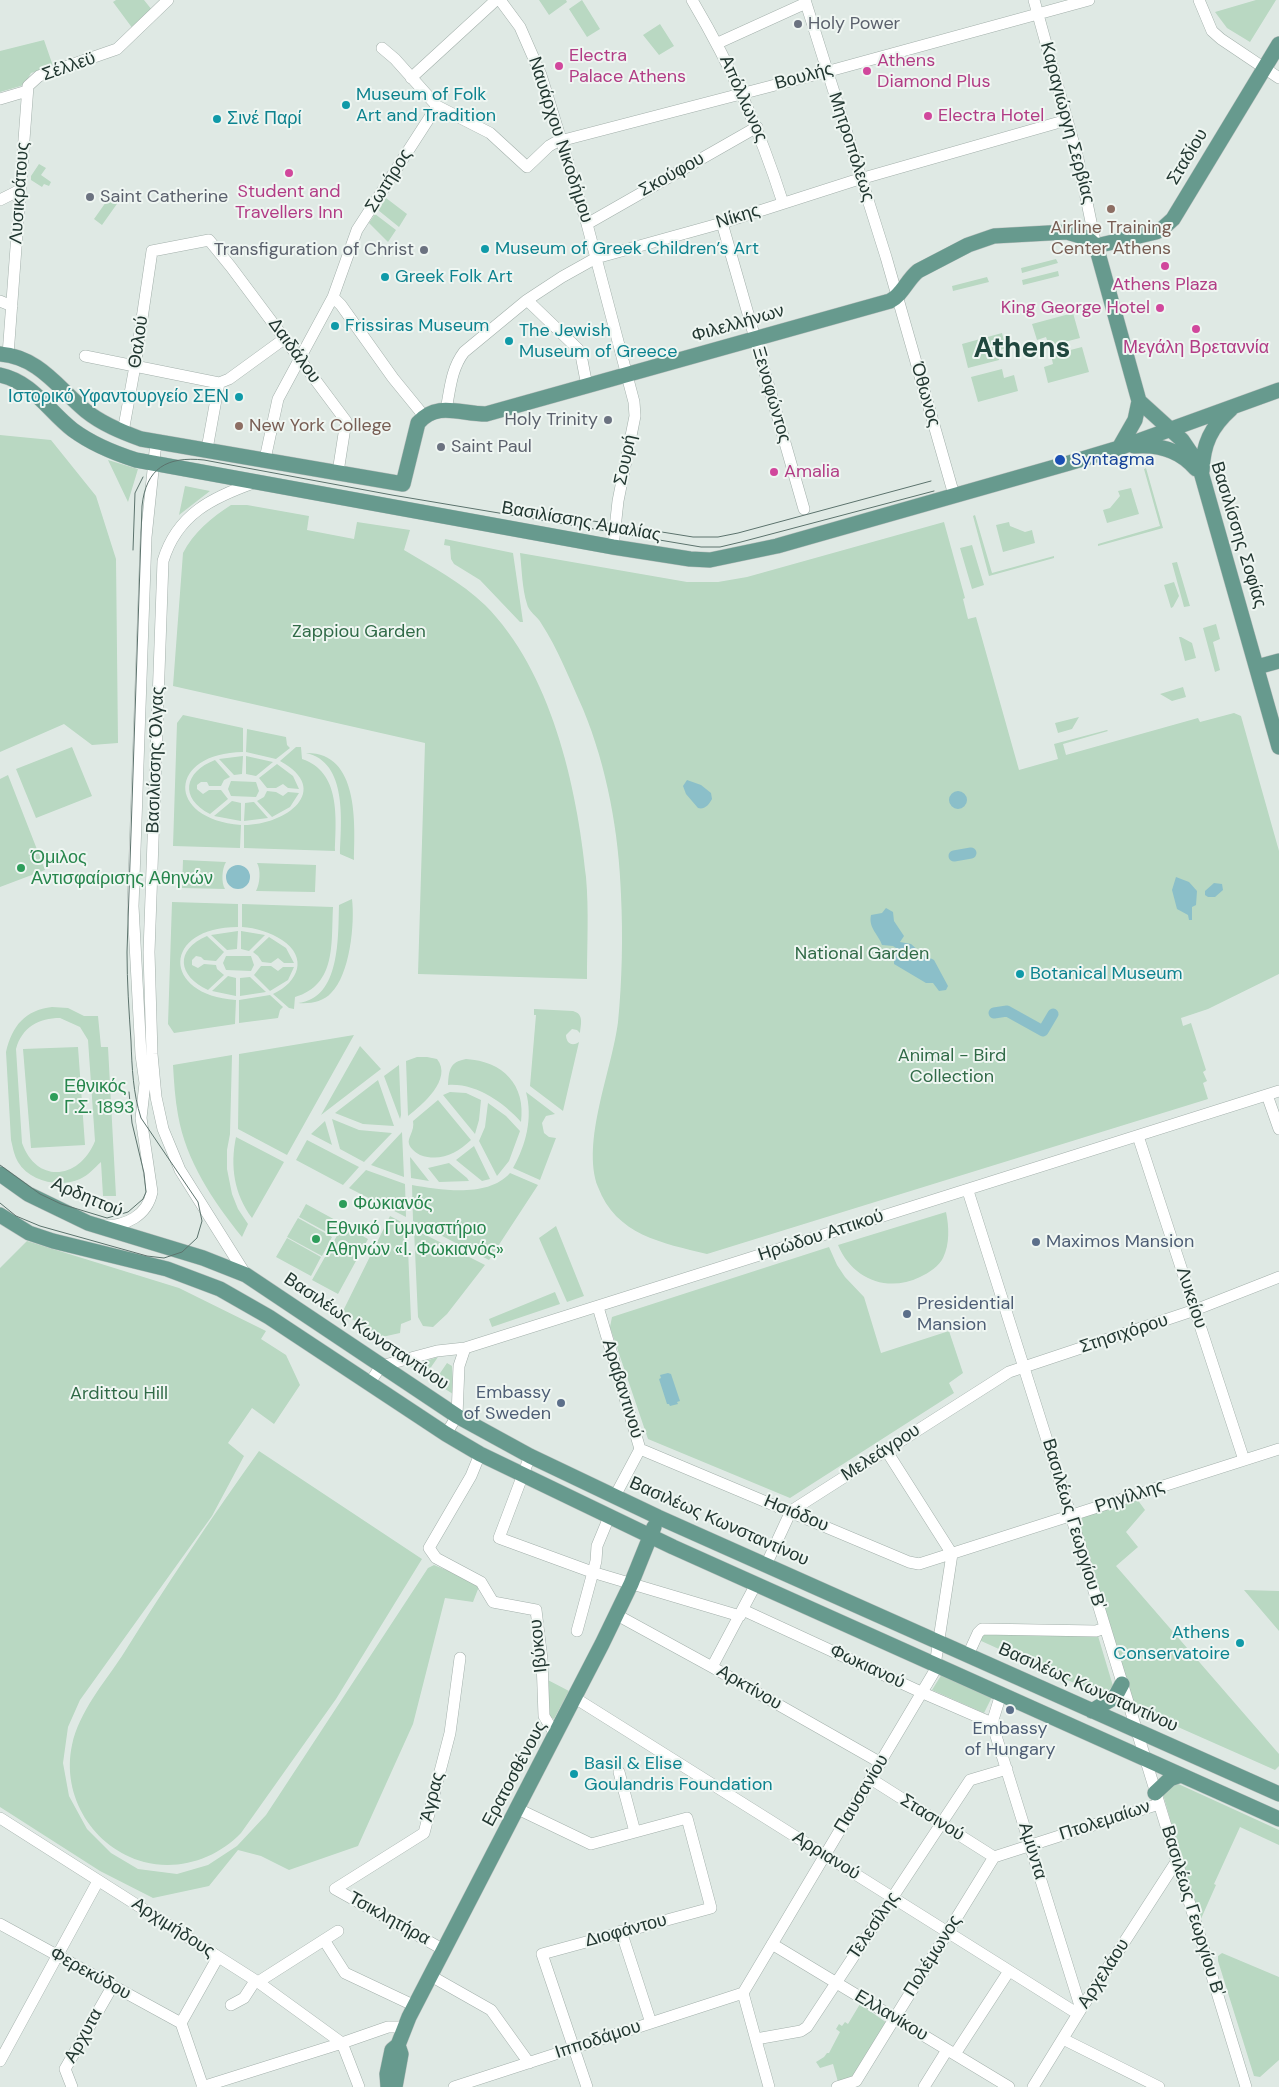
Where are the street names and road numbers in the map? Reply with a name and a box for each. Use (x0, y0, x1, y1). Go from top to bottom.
street label: Καραγιώργη Σερβίας (1035, 40, 1099, 206)
street label: Σέλλεϋ (39, 48, 99, 86)
street label: Απόλλωνος (714, 52, 772, 146)
street label: Ναυάρχου Νικοδήμου (523, 54, 597, 226)
street label: Βουλής (772, 59, 836, 95)
street label: Μητροπόλεως (823, 90, 879, 204)
street label: Σταδίου (1163, 125, 1213, 189)
street label: Λυσικράτους (6, 141, 34, 245)
street label: Σωτήρος (361, 145, 417, 217)
street label: Σκούφου (636, 148, 708, 202)
street label: Νίκης (713, 200, 763, 234)
street label: Φιλελλήνων (689, 300, 787, 348)
street label: Θαλού (125, 314, 153, 370)
street label: Δαιδάλου (263, 314, 325, 388)
street label: Ξενοφώντος (747, 344, 795, 446)
street label: Όθωνος (906, 360, 944, 430)
street label: Σουρή (610, 433, 642, 487)
street label: Βασιλίσσης Σοφίας (1205, 459, 1271, 611)
street label: Βασιλίσσης Αμαλίας (500, 497, 662, 547)
street label: Βασιλίσσης Όλγας (143, 686, 169, 834)
street label: Αρδηττού (48, 1173, 126, 1223)
street label: Ηρώδου Αττικού (755, 1206, 887, 1266)
street label: Λυκείου (1171, 1265, 1211, 1331)
street label: Βασιλέως Κωνσταντίνου (279, 1269, 453, 1395)
street label: Στησιχόρου (1077, 1310, 1171, 1358)
street label: Αραβαντινού (597, 1337, 647, 1441)
street label: Μελεάγρου (838, 1420, 924, 1486)
street label: Βασιλέως Γεωργίου Β' (1037, 1436, 1109, 1612)
street label: Βασιλέως Κωνσταντίνου (626, 1473, 812, 1571)
street label: Ρηγίλλης (1093, 1476, 1167, 1518)
street label: Ησιόδου (760, 1491, 832, 1537)
street label: Ιβύκου (525, 1618, 553, 1674)
street label: Βασιλέως Κωνσταντίνου (995, 1639, 1181, 1737)
street label: Φωκιανού (826, 1640, 908, 1694)
street label: Αρκτίνου (713, 1661, 785, 1715)
street label: Ερατοσθένους (478, 1718, 552, 1830)
street label: Παυσανίου (830, 1751, 894, 1837)
street label: Άγρας (416, 1770, 450, 1824)
street label: Στασινού (896, 1790, 968, 1846)
street label: Πτολεμαίων (1057, 1796, 1153, 1846)
street label: Αμύντα (1013, 1820, 1051, 1882)
street label: Βασιλέως Γεωργίου Β' (1156, 1823, 1228, 1999)
street label: Αρριανού (788, 1827, 864, 1885)
street label: Τσικλητήρα (344, 1888, 434, 1950)
street label: Τελεσίλης (844, 1888, 904, 1964)
street label: Αρχιμήδους (127, 1893, 219, 1963)
street label: Διοφάντου (583, 1910, 669, 1952)
street label: Πολέμωνος (900, 1911, 966, 2001)
street label: Αρχελάου (1074, 1935, 1134, 2013)
street label: Φερεκύδου (46, 1943, 134, 2005)
street label: Ελλανίκου (850, 1986, 932, 2046)
street label: Αρχυτα (60, 2005, 108, 2067)
street label: Ιπποδάμου (552, 2016, 644, 2064)

